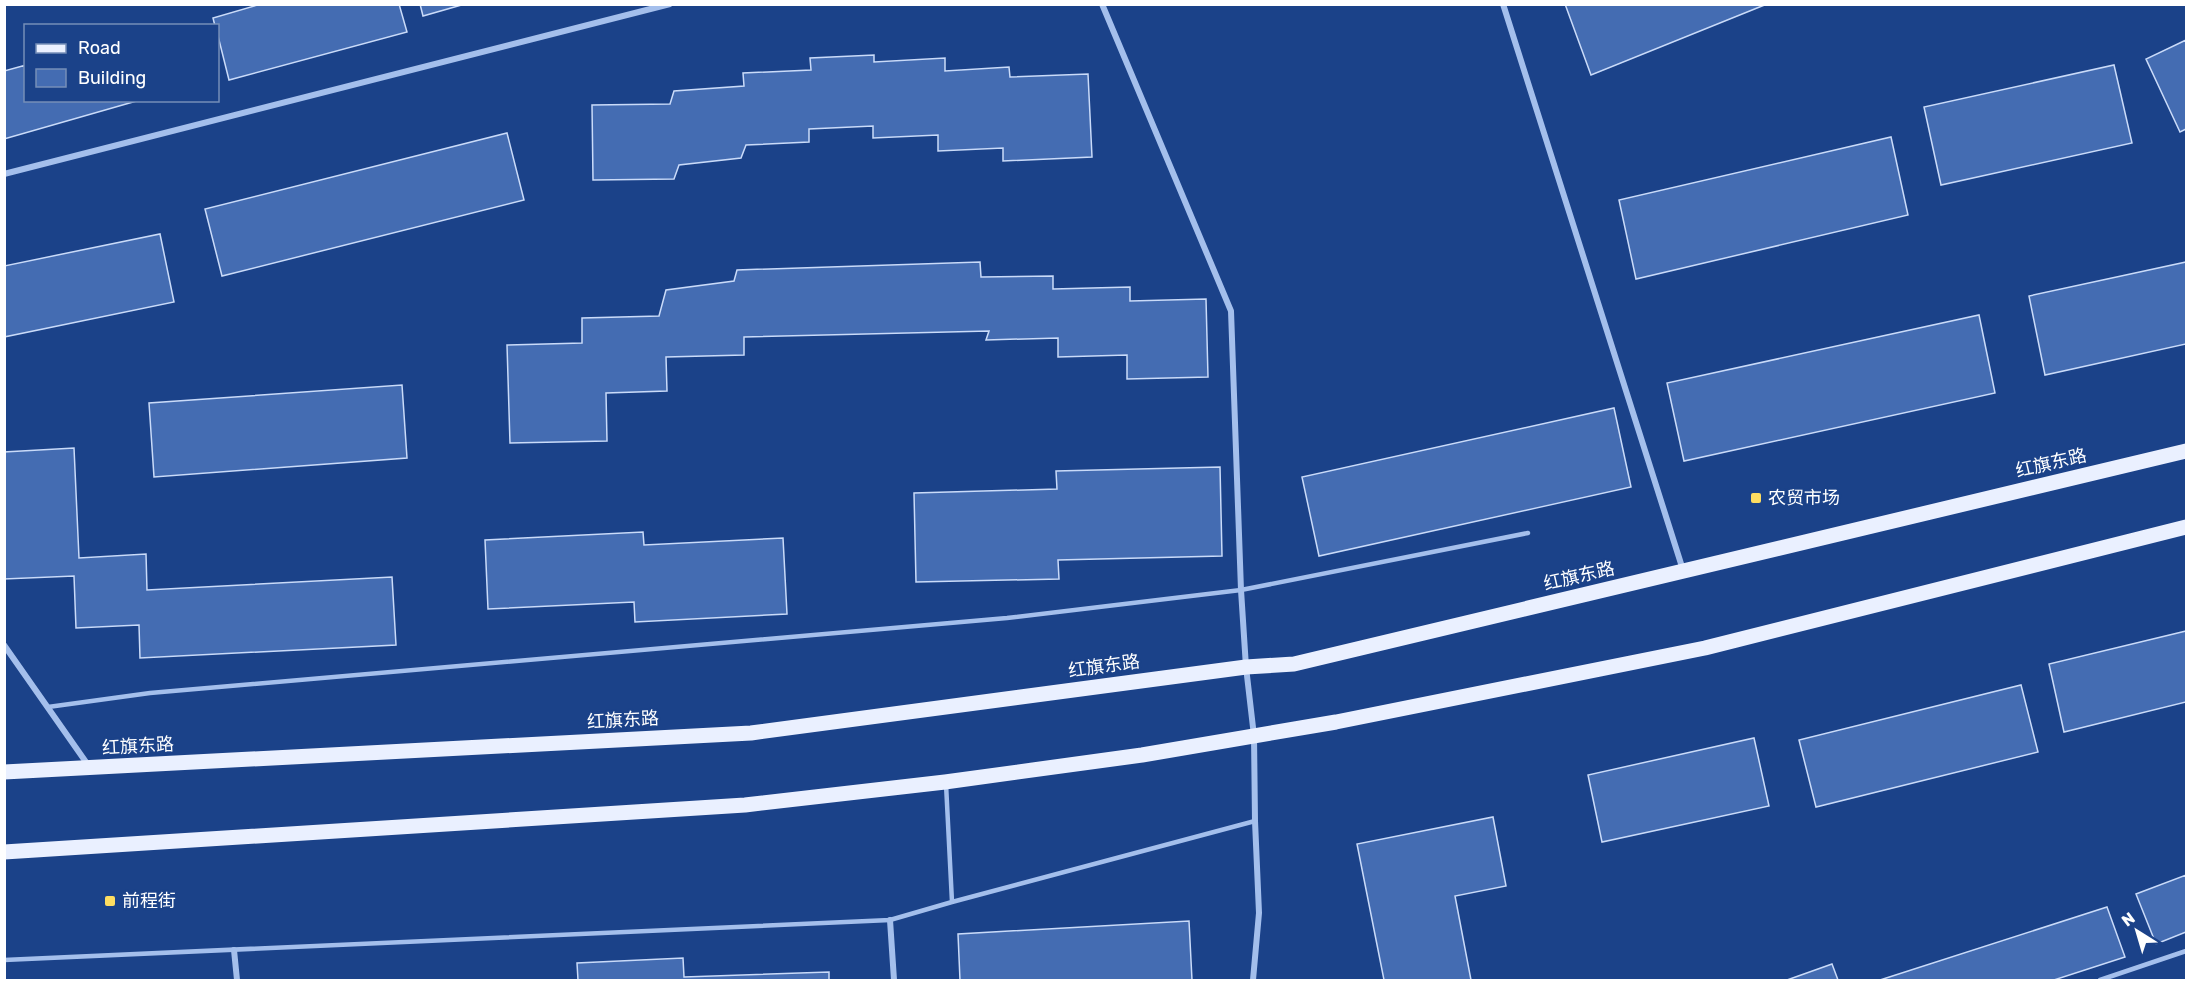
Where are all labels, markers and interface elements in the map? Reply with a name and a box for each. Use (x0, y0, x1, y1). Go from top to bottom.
legend (24, 24, 219, 102)
text: Road (78, 37, 121, 59)
text: Building (78, 67, 146, 89)
street label: 红旗东路 (2013, 444, 2089, 482)
place label: 农贸市场 (1768, 487, 1840, 509)
marker: 农贸市场 (1749, 491, 1763, 505)
street label: 红旗东路 (1541, 557, 1617, 595)
street label: 红旗东路 (1067, 650, 1141, 682)
street label: 红旗东路 (586, 707, 660, 733)
street label: 红旗东路 (101, 733, 175, 759)
place label: 前程街 (122, 890, 176, 912)
marker: 前程街 (103, 894, 117, 908)
north arrow (2107, 901, 2167, 961)
text: N (2118, 908, 2139, 930)

